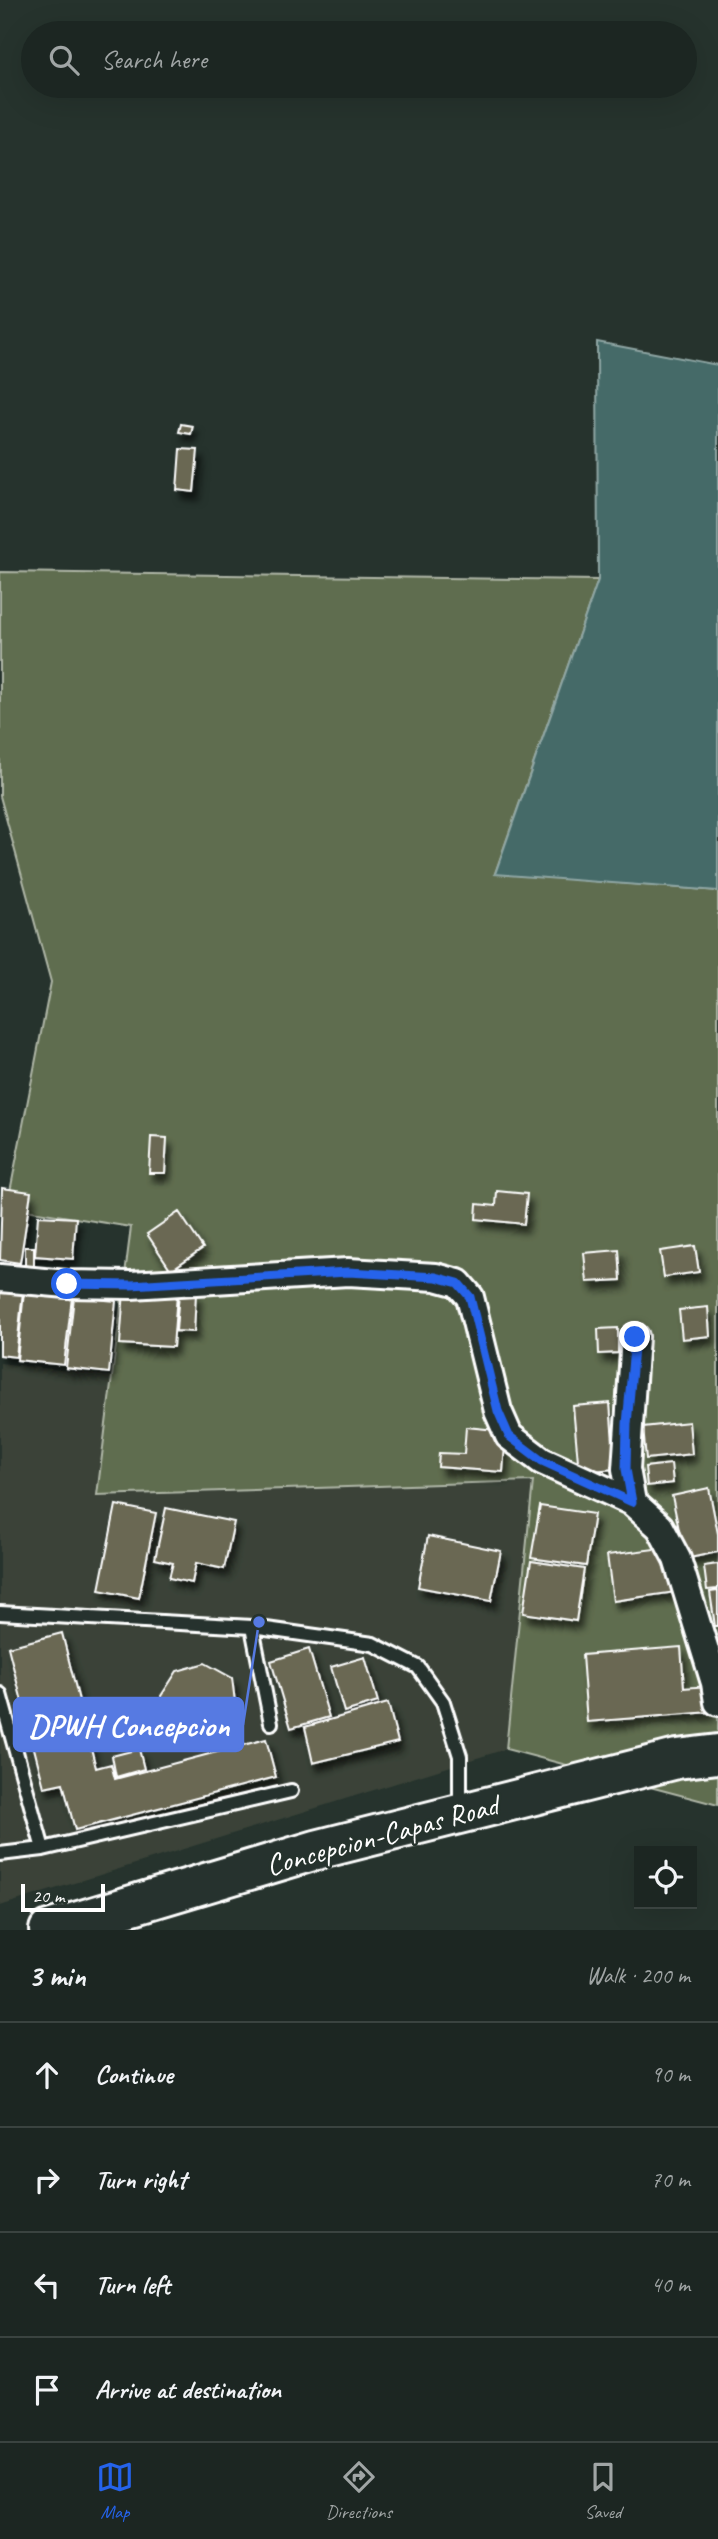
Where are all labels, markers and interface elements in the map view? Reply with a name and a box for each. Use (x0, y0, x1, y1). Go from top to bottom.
search box (21, 21, 697, 98)
icon: search (45, 41, 83, 79)
text: Search here (101, 43, 207, 76)
route start (51, 1268, 82, 1299)
route end (619, 1321, 650, 1352)
callout: DPWH Concepcion (14, 1698, 243, 1751)
text: DPWH Concepcion (29, 1705, 231, 1746)
street label: Concepcion-Capas Road (262, 1785, 506, 1884)
map controls (634, 1846, 697, 1909)
button: locate (634, 1846, 697, 1909)
scale bar (21, 1881, 105, 1913)
text: 20 m (32, 1884, 64, 1908)
text: 3 min (28, 1957, 85, 1995)
text: Walk · 200 m (586, 1961, 690, 1990)
icon: ahead (28, 2056, 66, 2094)
text: Continue (95, 2058, 173, 2091)
text: 90 m (651, 2060, 690, 2089)
icon: right (28, 2161, 66, 2199)
text: Turn right (95, 2163, 186, 2196)
text: 70 m (651, 2165, 690, 2194)
icon: left (28, 2266, 66, 2304)
text: Turn left (95, 2268, 170, 2301)
text: 40 m (651, 2270, 690, 2299)
icon: arrive (28, 2371, 66, 2409)
text: Arrive at destination (95, 2373, 281, 2406)
tab: Map (96, 2458, 134, 2524)
tab: Directions (326, 2458, 392, 2524)
tab: Saved (584, 2458, 622, 2524)

